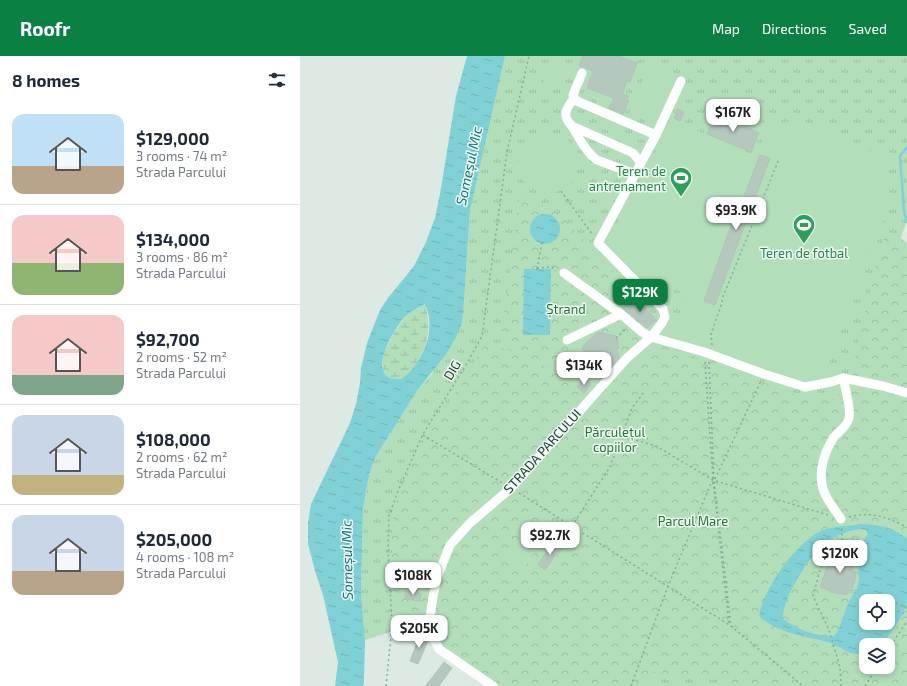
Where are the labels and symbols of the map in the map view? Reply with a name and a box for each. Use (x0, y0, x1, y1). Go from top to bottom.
pin: $167K (705, 99, 761, 133)
water label: Someșul Mic (452, 125, 486, 207)
place label: Teren de antrenament (589, 163, 666, 194)
sports icon: Teren de antrenament (668, 165, 694, 198)
pin: $93.9K (703, 197, 769, 231)
sports icon: Teren de fotbal (791, 212, 817, 245)
place label: Teren de fotbal (760, 245, 848, 261)
pin: $129K (612, 279, 668, 313)
park label: Ștrand (546, 301, 586, 318)
pin: $134K (556, 352, 612, 386)
street label: DIG (440, 357, 464, 383)
street label: STRADA PARCULUI (500, 405, 584, 497)
park label: Părculețul copiilor (585, 424, 645, 455)
park label: Parcul Mare (658, 513, 728, 529)
water label: Someșul Mic (337, 520, 357, 600)
pin: $92.7K (517, 522, 583, 556)
pin: $120K (812, 540, 868, 574)
pin: $108K (385, 562, 441, 596)
pin: $205K (391, 615, 447, 649)

